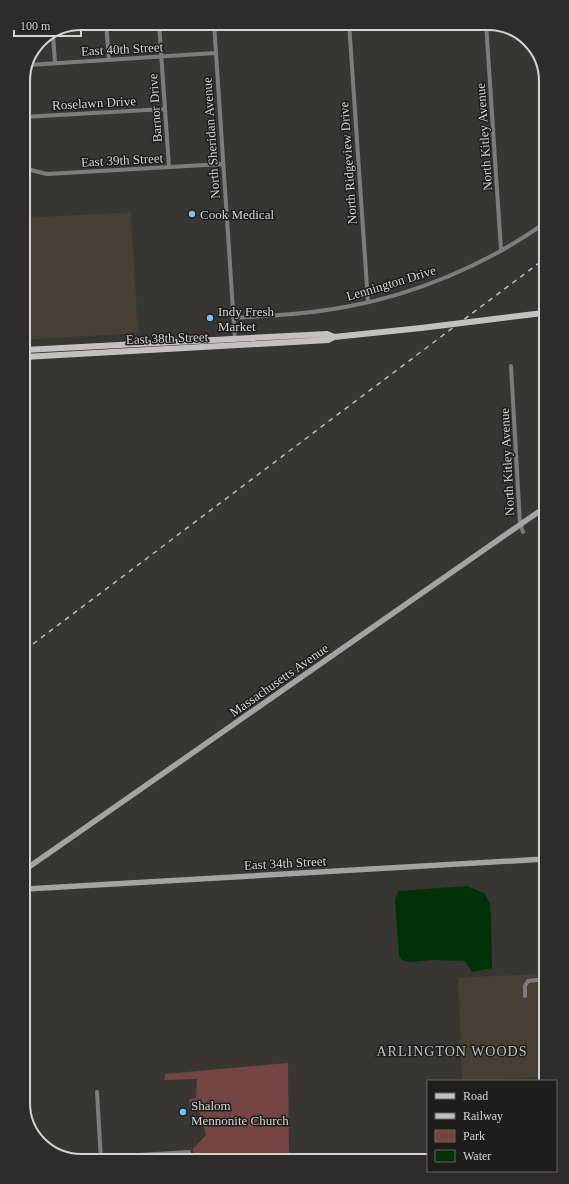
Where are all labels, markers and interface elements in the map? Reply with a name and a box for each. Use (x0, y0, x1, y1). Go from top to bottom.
scale bar (14, 12, 81, 38)
text: 100 m (20, 19, 51, 33)
street label: East 40th Street (80, 39, 164, 59)
street label: Barnor Drive (145, 73, 165, 143)
street label: North Sheridan Avenue (199, 77, 223, 199)
street label: North Kitley Avenue (473, 82, 495, 191)
street label: Roselawn Drive (52, 93, 137, 113)
street label: North Ridgeview Drive (336, 101, 360, 225)
street label: East 39th Street (80, 150, 164, 170)
place label: Cook Medical (200, 207, 274, 222)
marker: Cook Medical (187, 209, 197, 219)
street label: Lennington Drive (344, 262, 438, 304)
place label: Indy Fresh Market (218, 304, 274, 334)
marker: Indy Fresh Market (205, 313, 215, 323)
street label: East 38th Street (126, 329, 209, 347)
street label: North Kitley Avenue (497, 407, 517, 516)
street label: Massachusetts Avenue (227, 640, 331, 720)
street label: East 34th Street (243, 853, 327, 873)
district label: ARLINGTON WOODS (377, 1044, 527, 1059)
legend (427, 1080, 557, 1172)
text: Road (463, 1089, 488, 1103)
place label: Shalom Mennonite Church (191, 1098, 289, 1128)
marker: Shalom Mennonite Church (178, 1107, 188, 1117)
text: Railway (463, 1109, 503, 1123)
text: Park (463, 1129, 485, 1143)
text: Water (463, 1149, 491, 1163)

